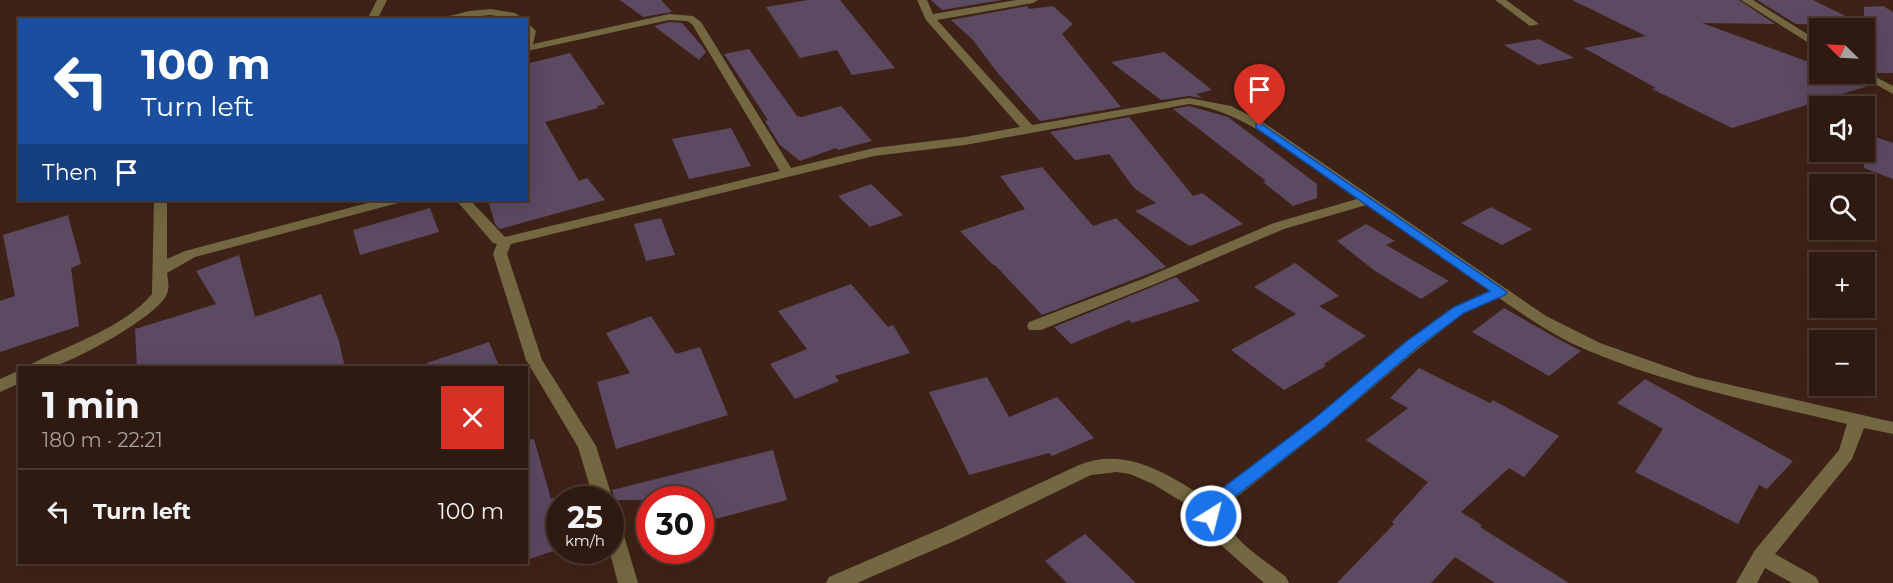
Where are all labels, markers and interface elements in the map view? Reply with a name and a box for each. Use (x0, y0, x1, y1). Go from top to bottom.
north arrow (1809, 18, 1875, 84)
map controls (1809, 18, 1875, 396)
text: 100 m (141, 38, 270, 90)
icon: left (42, 42, 120, 120)
pin (1234, 64, 1285, 126)
icon: arrive (1243, 73, 1276, 106)
text: Turn left (141, 90, 254, 123)
button: sound (1809, 96, 1875, 162)
icon: arrive (110, 156, 143, 189)
text: Then (42, 159, 98, 186)
button: search (1809, 174, 1875, 240)
button: + (1809, 252, 1875, 318)
button: − (1809, 330, 1875, 396)
text: 1 min (42, 383, 140, 427)
button: close (441, 386, 504, 449)
text: 180 m · 22:21 (42, 428, 163, 452)
position arrow (1179, 484, 1243, 548)
speed limit sign: 30 (636, 486, 714, 564)
icon: left (42, 495, 75, 528)
text: Turn left (93, 498, 191, 525)
text: 100 m (438, 498, 504, 525)
text: 25 (567, 499, 603, 536)
text: km/h (565, 531, 605, 550)

